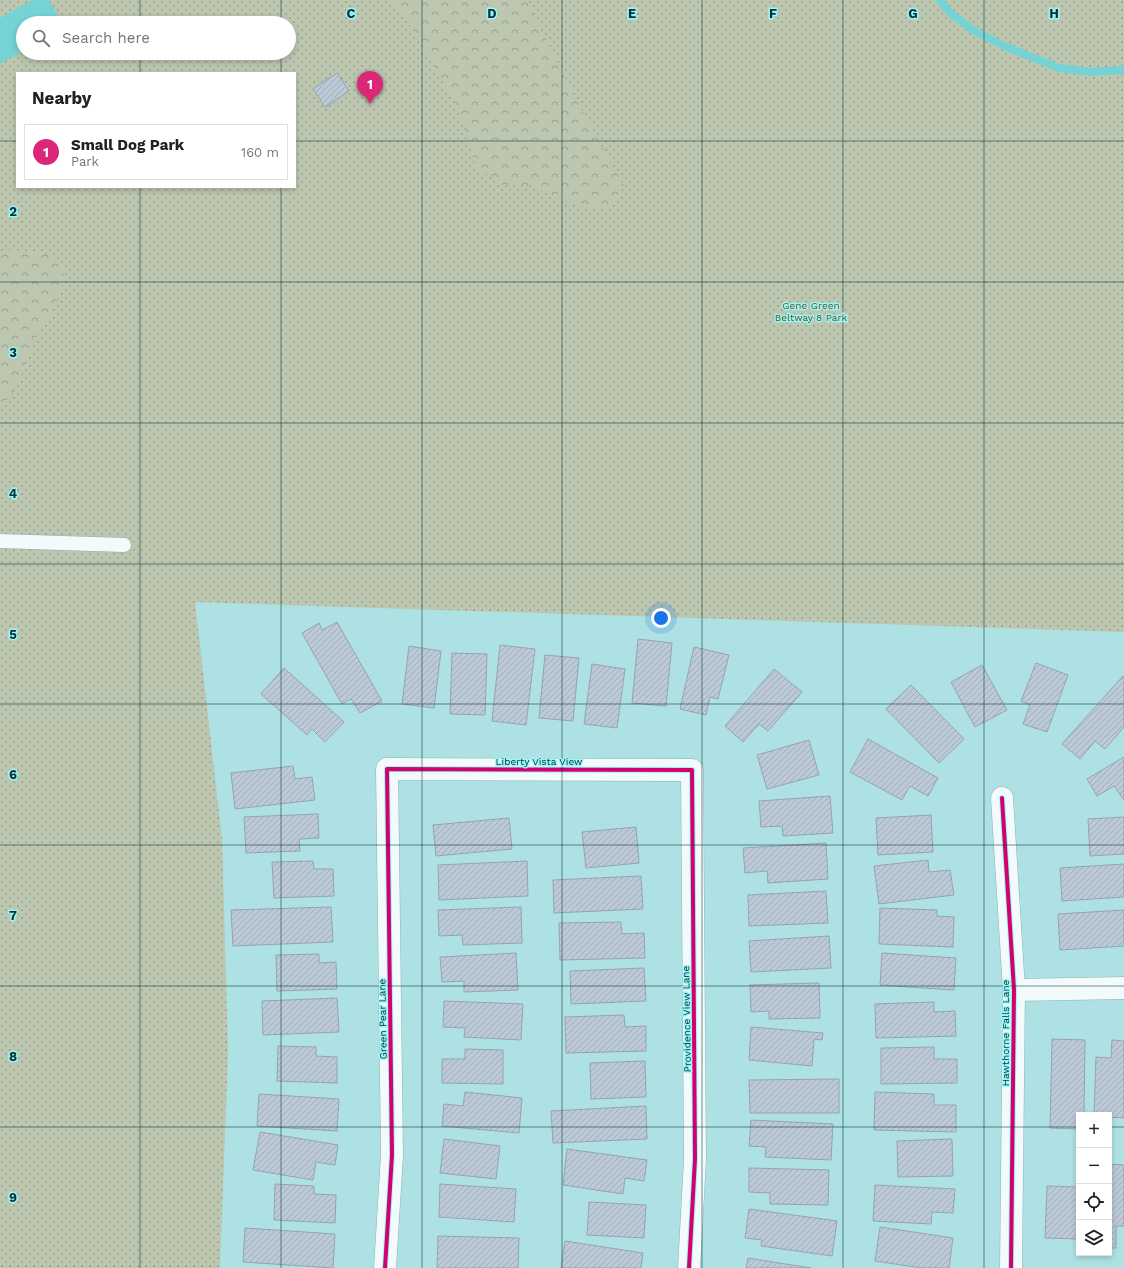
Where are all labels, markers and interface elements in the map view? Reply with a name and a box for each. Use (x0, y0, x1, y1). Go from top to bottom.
text: C (347, 6, 356, 21)
text: D (487, 6, 497, 21)
text: E (628, 6, 636, 21)
text: F (769, 6, 777, 21)
text: G (908, 6, 918, 21)
text: H (1049, 6, 1059, 21)
search box (16, 16, 296, 60)
icon: search (30, 27, 52, 49)
text: Search here (62, 29, 150, 47)
pin: 1 (357, 71, 383, 104)
text: Nearby (32, 88, 91, 108)
text: Small Dog Park (71, 136, 184, 154)
text: 1 (43, 145, 49, 160)
text: 160 m (241, 145, 279, 160)
text: Park (71, 154, 99, 169)
text: 2 (9, 204, 17, 219)
park label: Gene Green Beltway 8 Park (775, 300, 848, 323)
text: 3 (9, 345, 17, 360)
text: 4 (9, 486, 18, 501)
your location (651, 608, 671, 628)
text: 5 (9, 627, 17, 642)
street label: Liberty Vista View (496, 756, 583, 767)
text: 6 (9, 767, 17, 782)
text: 7 (9, 908, 17, 923)
street label: Providence View Lane (680, 965, 693, 1072)
street label: Green Pear Lane (376, 978, 389, 1059)
street label: Hawthorne Falls Lane (1000, 979, 1011, 1086)
text: 8 (9, 1049, 17, 1064)
map controls (1076, 1112, 1112, 1256)
button: + (1076, 1112, 1112, 1148)
button: − (1076, 1148, 1112, 1184)
button: locate (1076, 1184, 1112, 1220)
text: 9 (9, 1190, 17, 1205)
button: layers (1076, 1220, 1112, 1256)

